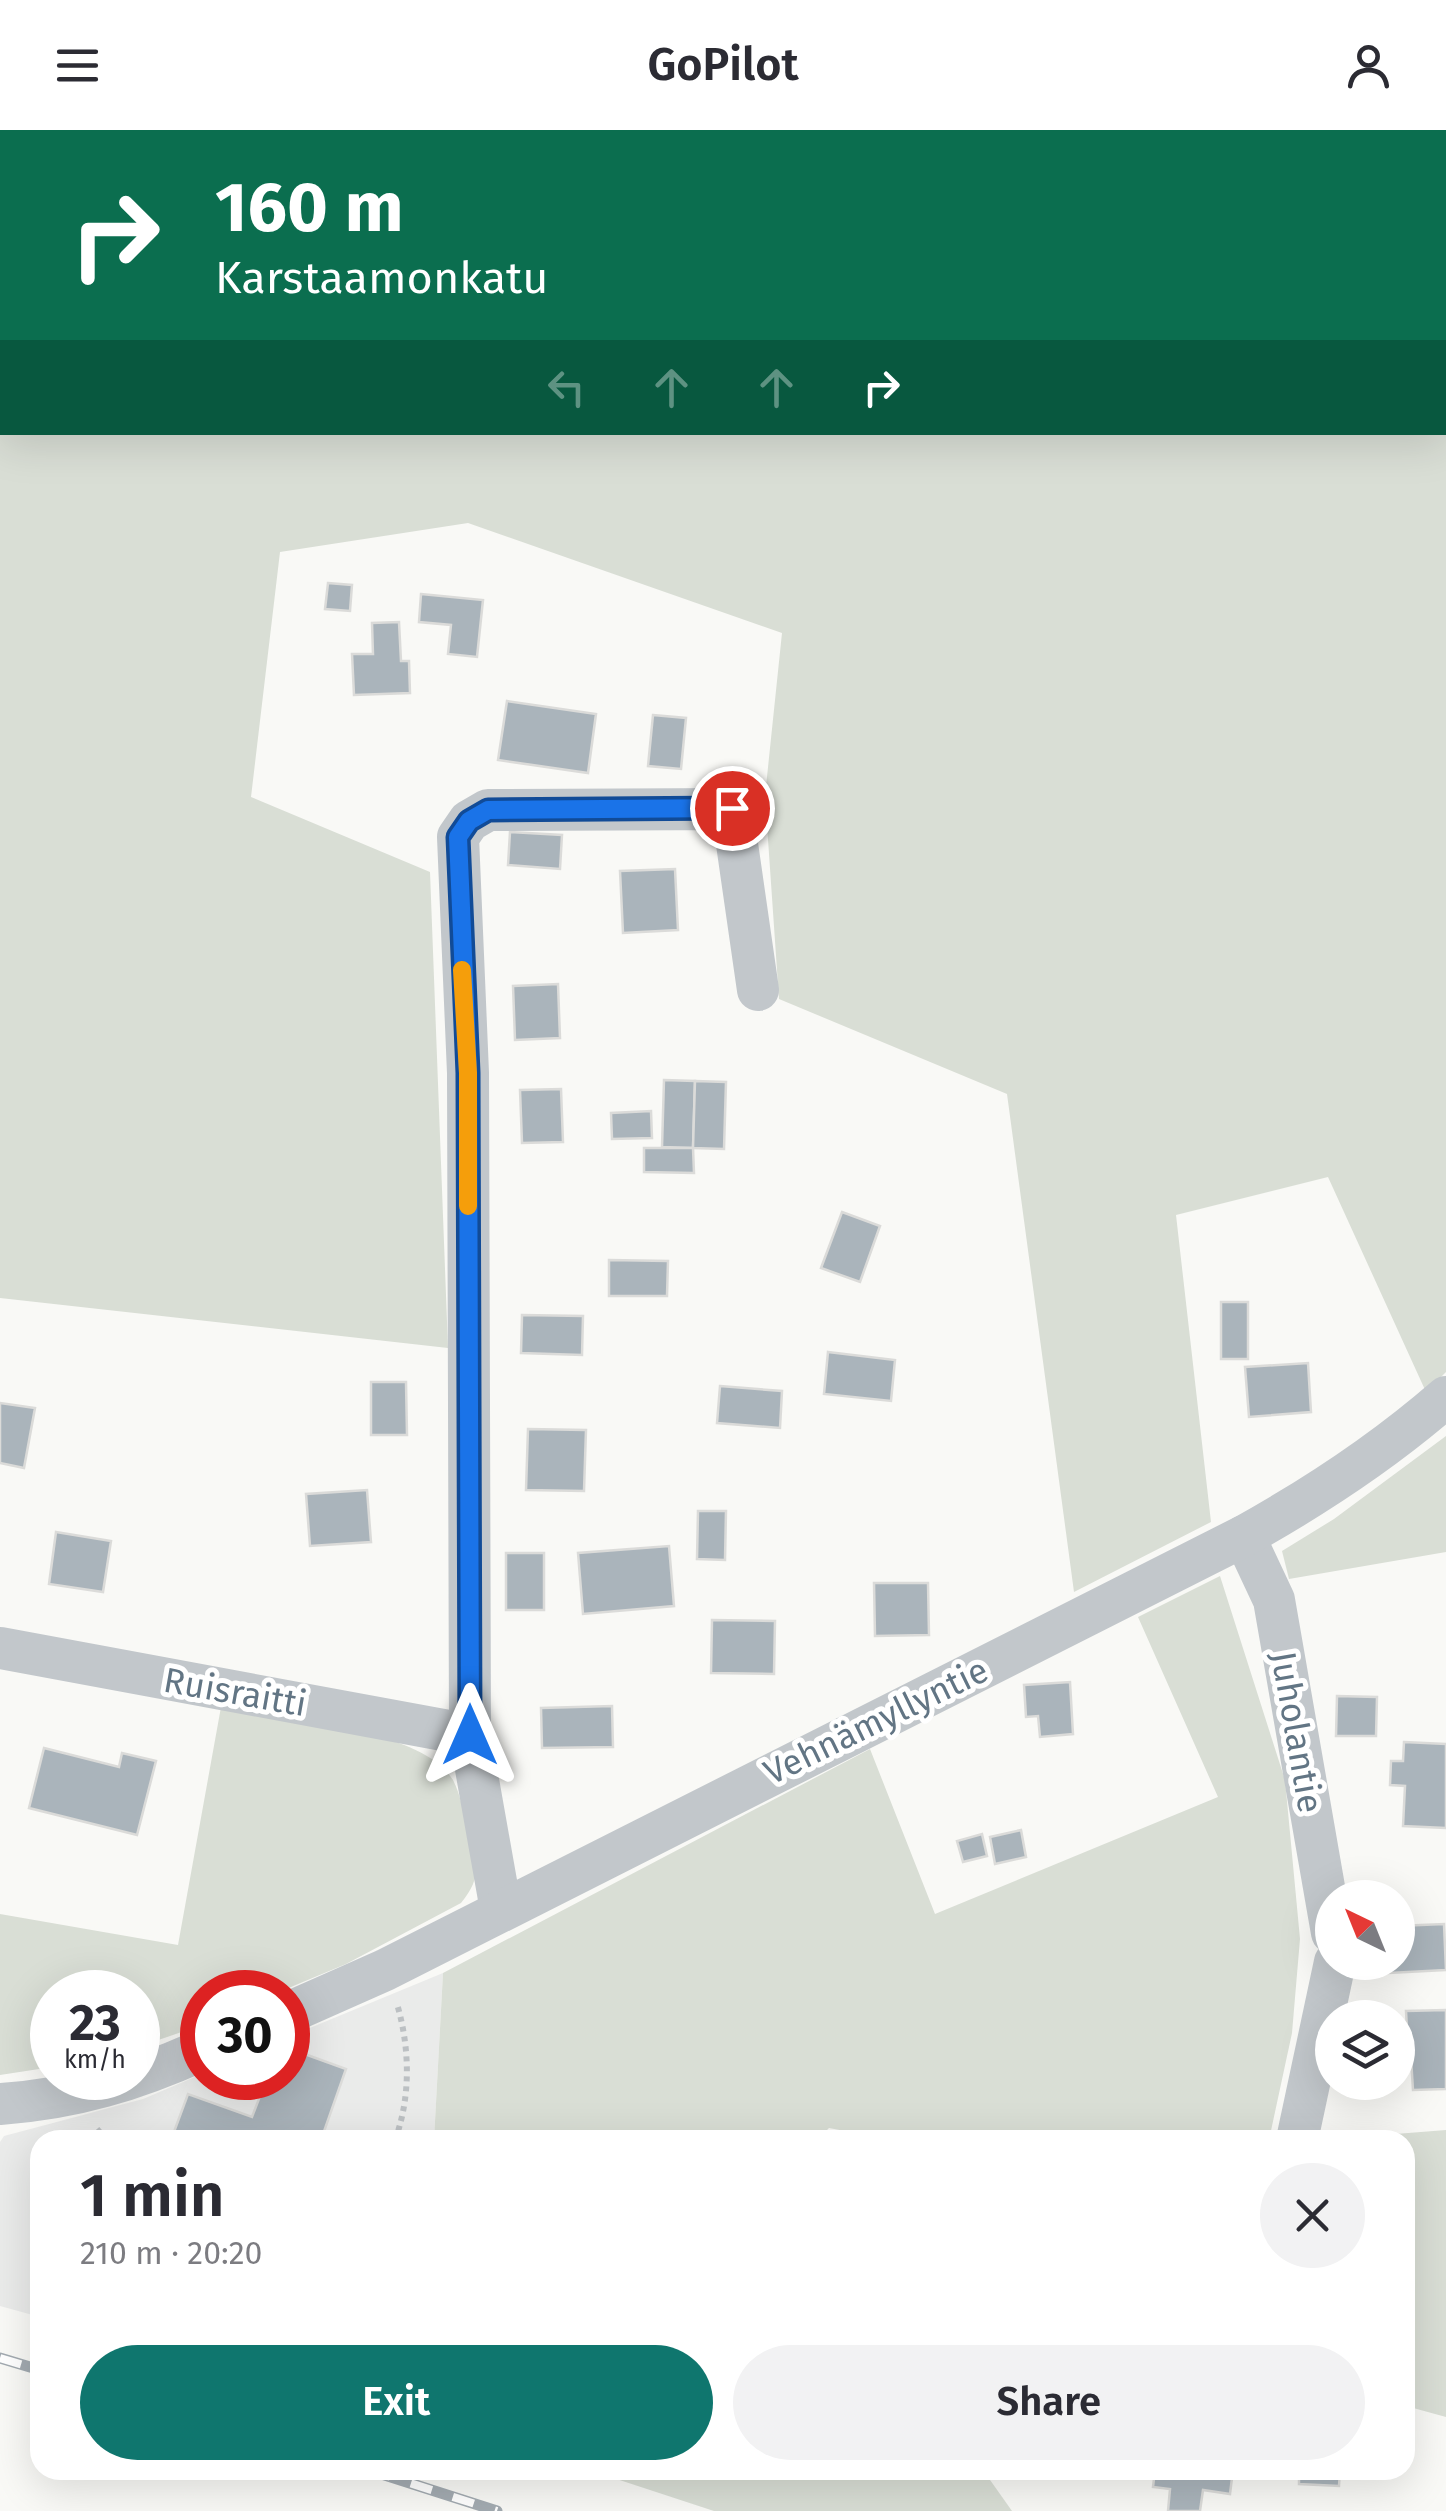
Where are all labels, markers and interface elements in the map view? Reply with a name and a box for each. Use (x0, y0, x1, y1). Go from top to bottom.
icon: menu (50, 38, 105, 93)
text: GoPilot (647, 38, 799, 92)
icon: person (1341, 38, 1396, 93)
text: 160 m (215, 166, 404, 250)
icon: right (50, 170, 180, 300)
text: Karstaamonkatu (215, 251, 549, 305)
icon: left (539, 360, 594, 415)
icon: ahead (644, 360, 699, 415)
icon: ahead (749, 360, 804, 415)
icon: right (854, 360, 909, 415)
pin (690, 766, 775, 851)
icon: arrive (705, 781, 760, 836)
street label: Juholantie (1262, 1648, 1332, 1816)
street label: Vehnämyllyntie (757, 1649, 995, 1793)
street label: Ruisraitti (160, 1659, 310, 1725)
position arrow (418, 1683, 522, 1787)
north arrow (1315, 1880, 1415, 1980)
map controls (1315, 1880, 1415, 2100)
speed limit sign: 30 (180, 1970, 310, 2100)
text: 23 (69, 1993, 121, 2053)
button: layers (1315, 2000, 1415, 2100)
text: km/h (64, 2045, 126, 2075)
text: 1 min (80, 2160, 225, 2232)
button: close (1260, 2163, 1365, 2268)
text: 210 m · 20:20 (80, 2234, 262, 2272)
button: Exit (80, 2345, 713, 2460)
button: Share (733, 2345, 1365, 2460)

